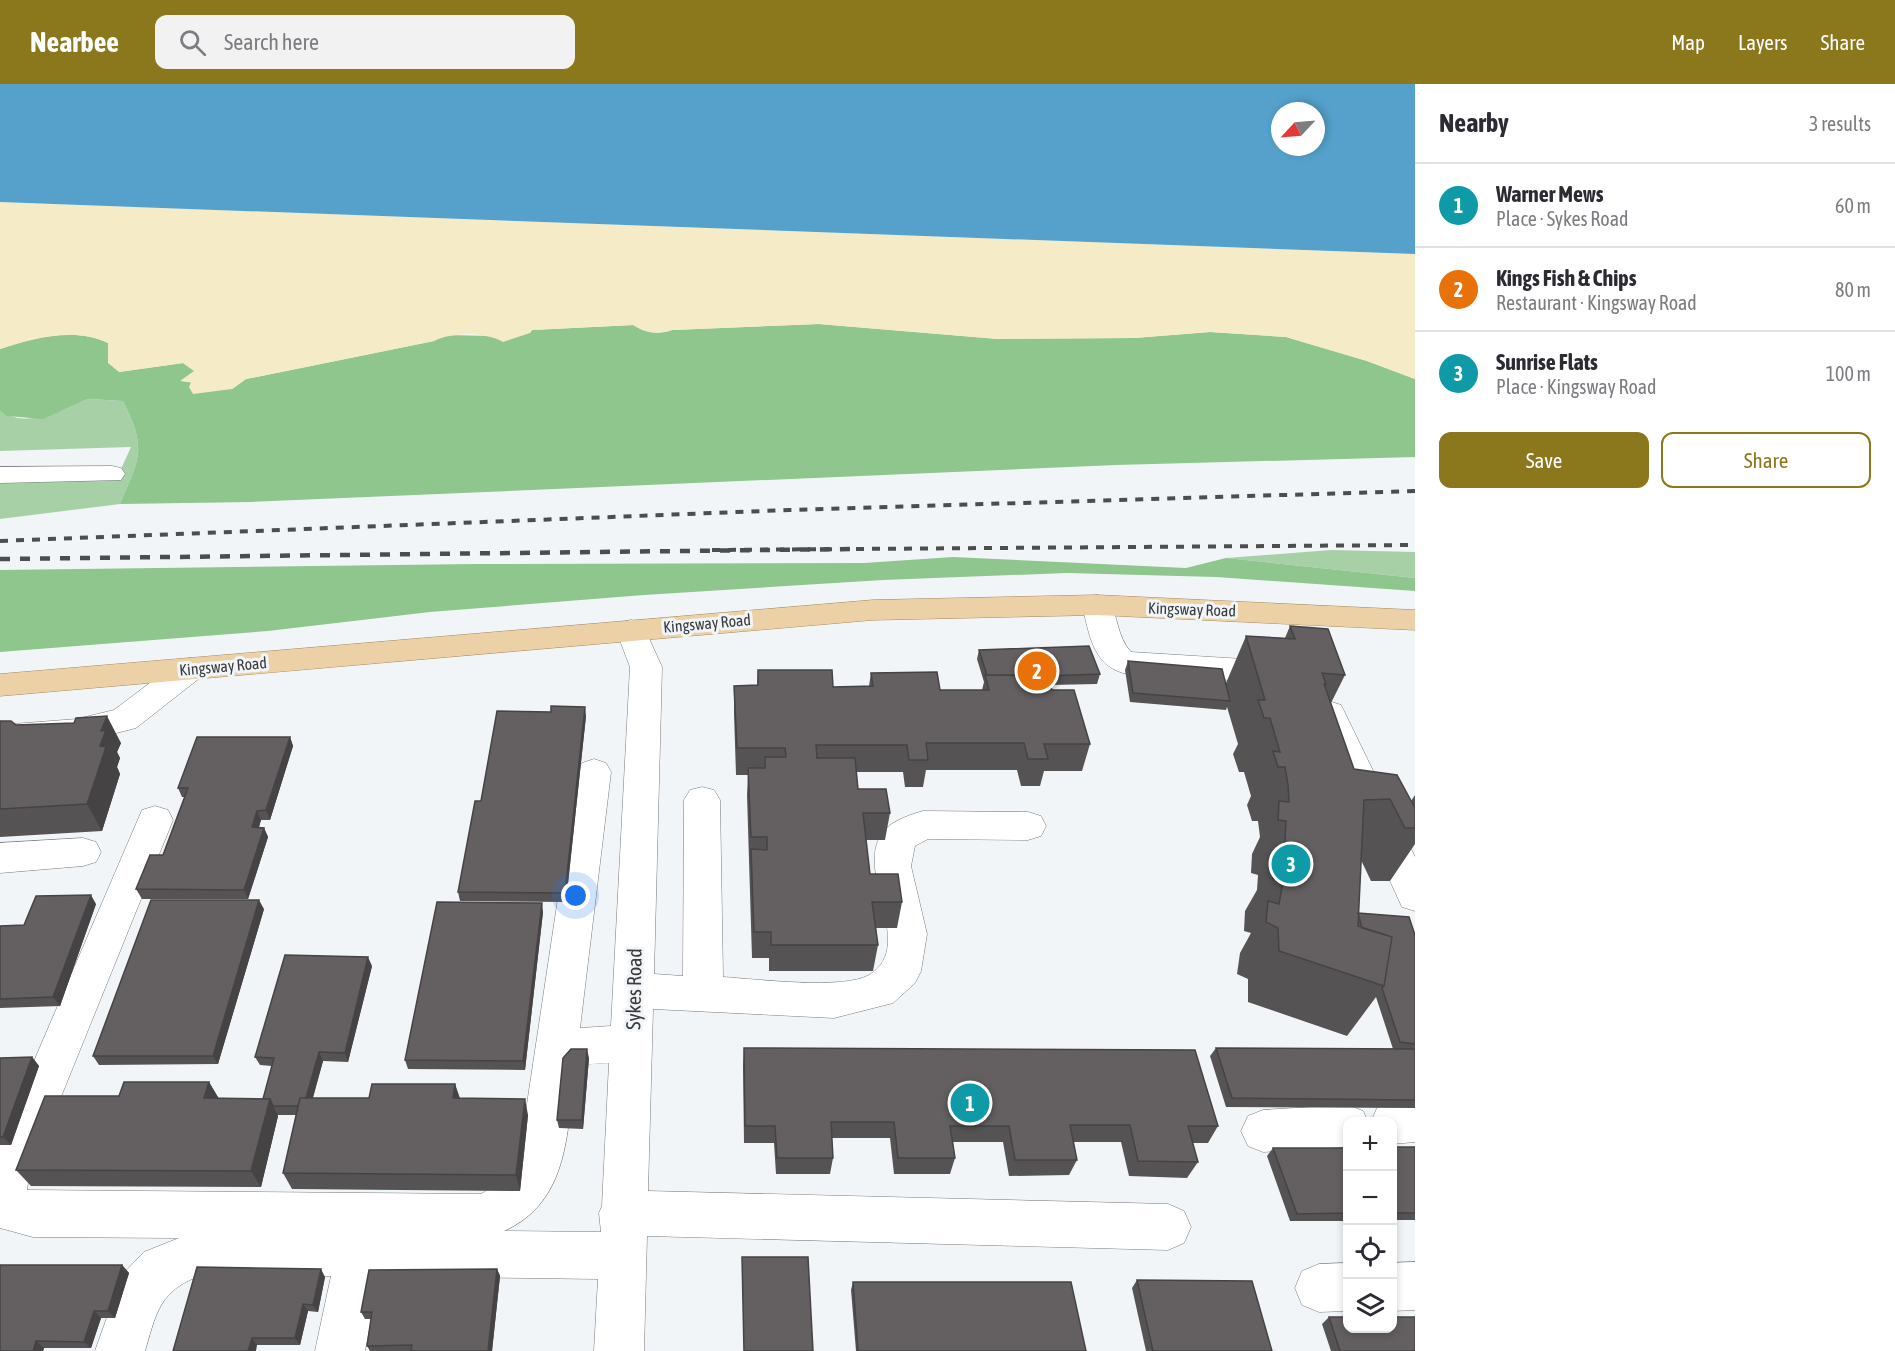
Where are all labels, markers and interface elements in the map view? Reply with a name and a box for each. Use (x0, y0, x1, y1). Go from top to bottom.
search box (155, 15, 575, 69)
text: Nearbee (30, 26, 119, 58)
icon: search (176, 26, 209, 59)
text: Search here (224, 29, 319, 55)
text: Map (1671, 30, 1705, 54)
text: Layers (1738, 30, 1788, 54)
text: Share (1821, 30, 1865, 54)
north arrow (1271, 102, 1325, 156)
text: Nearby (1439, 108, 1509, 138)
text: 3 results (1809, 112, 1871, 135)
text: Warner Mews (1496, 181, 1604, 207)
text: 1 (1454, 194, 1463, 217)
text: 60 m (1835, 194, 1871, 217)
text: Place · Sykes Road (1496, 207, 1629, 230)
text: Kings Fish & Chips (1496, 265, 1636, 291)
text: 2 (1454, 278, 1463, 301)
text: 80 m (1835, 278, 1871, 301)
text: Restaurant · Kingsway Road (1496, 291, 1697, 314)
text: Sunrise Flats (1496, 349, 1598, 375)
text: 3 (1454, 362, 1463, 385)
text: 100 m (1826, 362, 1871, 385)
text: Place · Kingsway Road (1496, 375, 1657, 398)
button: Save (1439, 432, 1649, 488)
button: Share (1661, 432, 1871, 488)
street label: Kingsway Road (1148, 598, 1236, 621)
street label: Kingsway Road (662, 610, 752, 637)
pin: 2 (1018, 648, 1056, 694)
street label: Kingsway Road (178, 653, 268, 680)
pin: 3 (1272, 842, 1310, 886)
your location (561, 881, 590, 910)
street label: Sykes Road (621, 948, 646, 1030)
pin: 1 (950, 1080, 990, 1126)
map controls (1343, 1117, 1397, 1333)
button: + (1343, 1117, 1397, 1171)
button: − (1343, 1171, 1397, 1225)
button: locate (1343, 1225, 1397, 1279)
button: layers (1343, 1279, 1397, 1333)

